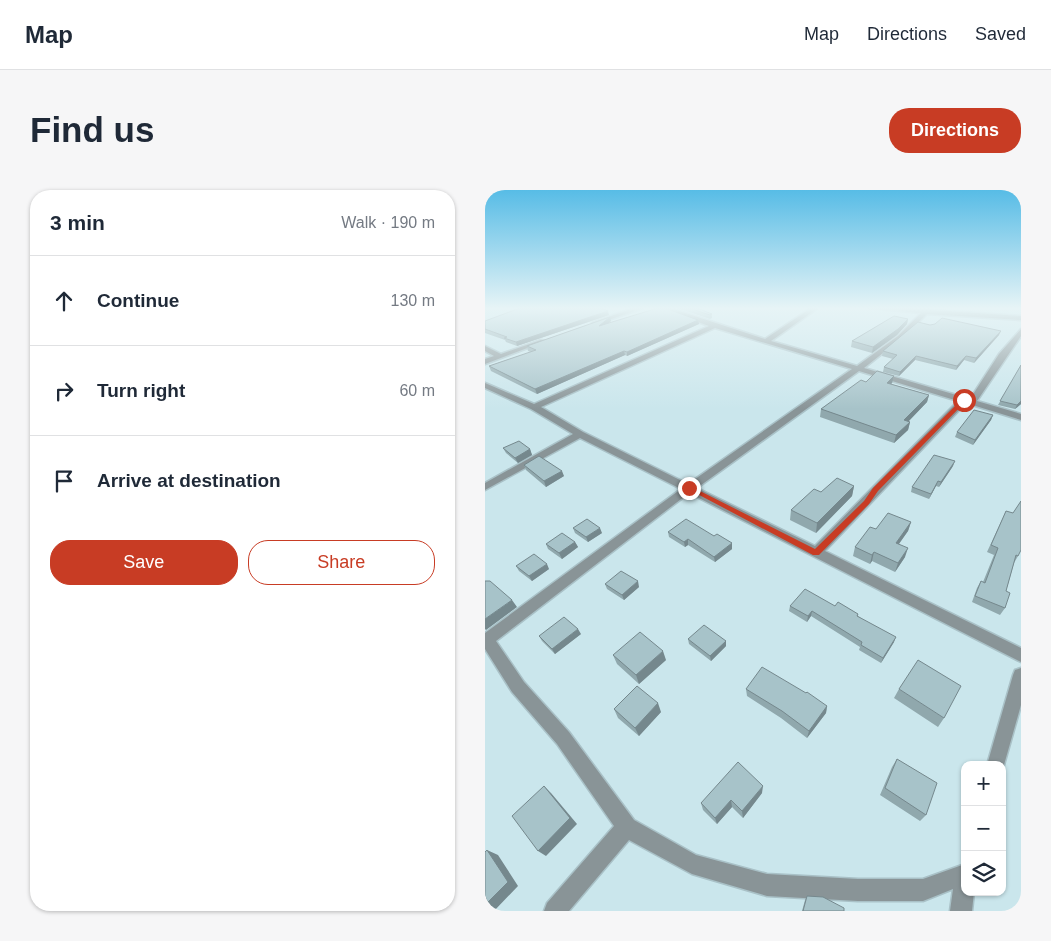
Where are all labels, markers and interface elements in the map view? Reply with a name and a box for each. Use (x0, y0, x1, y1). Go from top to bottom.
text: Map (25, 21, 73, 48)
text: Map (804, 24, 839, 44)
text: Directions (867, 24, 947, 44)
text: Saved (975, 24, 1026, 44)
button: Directions (889, 108, 1021, 153)
text: Find us (30, 110, 154, 149)
text: 3 min (50, 211, 105, 234)
text: Walk · 190 m (341, 214, 435, 231)
icon: ahead (50, 287, 78, 315)
text: Continue (97, 290, 179, 311)
text: 130 m (391, 292, 435, 309)
icon: right (50, 377, 78, 405)
text: Turn right (97, 380, 185, 401)
text: 60 m (399, 382, 435, 399)
route start (953, 389, 976, 412)
icon: arrive (50, 467, 78, 495)
text: Arrive at destination (97, 470, 281, 491)
route end (678, 477, 701, 500)
button: Save (50, 540, 238, 585)
button: Share (248, 540, 435, 585)
map controls (961, 761, 1006, 896)
button: + (961, 761, 1006, 806)
button: − (961, 806, 1006, 851)
button: layers (961, 851, 1006, 896)

